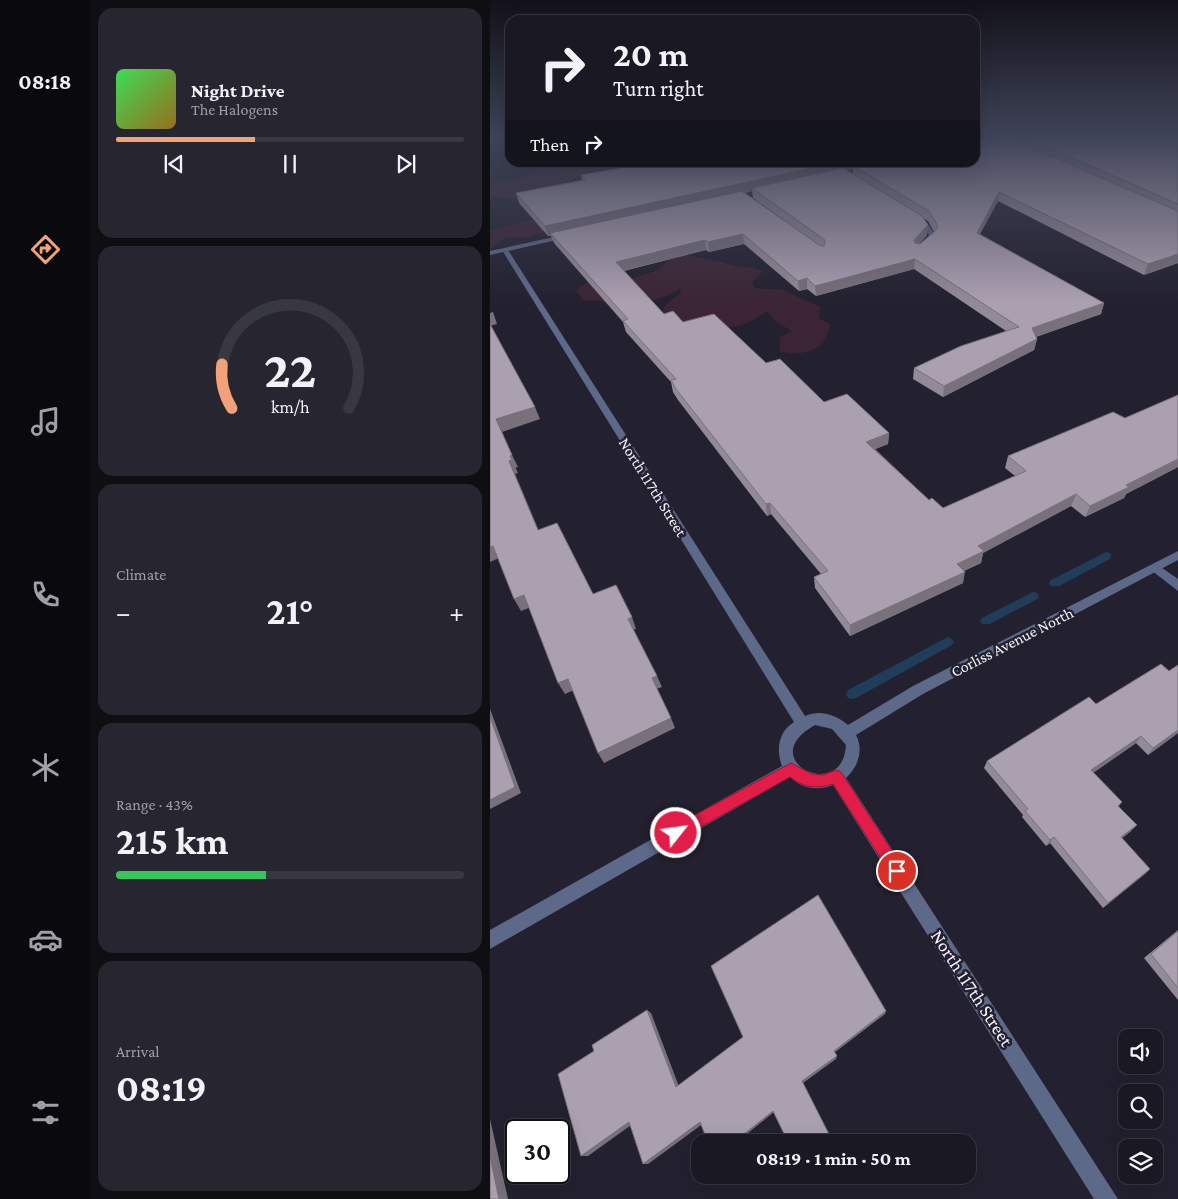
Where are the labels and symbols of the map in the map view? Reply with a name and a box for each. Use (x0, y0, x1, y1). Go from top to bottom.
street label: North 117th Street (616, 434, 691, 540)
street label: Corliss Avenue North (948, 604, 1076, 680)
position arrow (649, 806, 701, 858)
pin (876, 850, 918, 892)
street label: North 117th Street (927, 926, 1018, 1051)
speed limit sign: 30 (505, 1119, 570, 1184)

